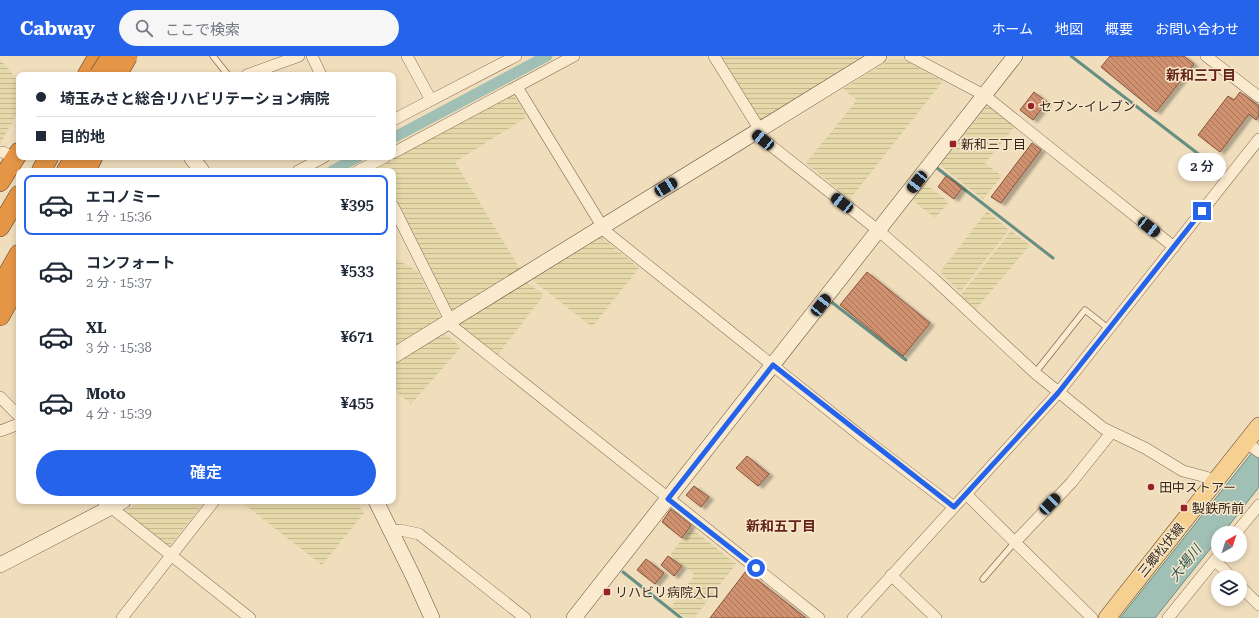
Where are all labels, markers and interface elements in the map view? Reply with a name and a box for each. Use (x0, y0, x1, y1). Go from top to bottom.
search box (119, 10, 399, 46)
text: Cabway (20, 17, 95, 40)
icon: search (133, 17, 155, 39)
text: ここで検索 (165, 21, 240, 39)
text: ホーム (991, 21, 1033, 37)
text: 地図 (1055, 21, 1083, 37)
text: 概要 (1105, 21, 1133, 37)
text: お問い合わせ (1155, 21, 1239, 37)
district label: 新和三丁目 (1166, 67, 1236, 83)
text: 埼玉みさと総合リハビリテーション病院 (60, 90, 330, 108)
place label: セブン-イレブン (1039, 99, 1136, 114)
marker: セブン-イレブン (1026, 101, 1036, 111)
text: 目的地 (60, 128, 105, 146)
car (750, 128, 776, 152)
place label: 新和三丁目 (961, 137, 1026, 152)
marker: 新和三丁目 (948, 139, 958, 149)
callout: 2 分 (1178, 153, 1226, 181)
text: 2 分 (1190, 159, 1214, 174)
car (905, 169, 929, 195)
car (653, 176, 679, 198)
icon: car (38, 187, 74, 223)
text: エコノミー (86, 188, 161, 206)
car (829, 191, 855, 215)
text: ¥395 (340, 196, 374, 214)
route end (1193, 202, 1211, 220)
text: 1 分 · 15:36 (86, 209, 152, 224)
car (1136, 215, 1162, 239)
icon: car (38, 253, 74, 289)
text: コンフォート (86, 254, 176, 272)
text: ¥533 (340, 262, 374, 280)
text: 2 分 · 15:37 (86, 275, 152, 290)
car (809, 292, 833, 318)
icon: car (38, 319, 74, 355)
text: XL (86, 319, 107, 337)
text: ¥671 (340, 328, 374, 346)
text: 3 分 · 15:38 (86, 340, 152, 355)
icon: car (38, 385, 74, 421)
text: Moto (86, 385, 126, 403)
text: ¥455 (340, 394, 374, 412)
text: 4 分 · 15:39 (86, 406, 152, 421)
button: 確定 (36, 450, 376, 496)
place label: 田中ストアー (1159, 480, 1236, 495)
marker: 田中ストアー (1146, 482, 1156, 492)
car (1037, 491, 1063, 517)
place label: 製鉄所前 (1192, 501, 1244, 516)
marker: 製鉄所前 (1179, 503, 1189, 513)
district label: 新和五丁目 (746, 518, 816, 534)
street label: 三郷松伏線 (1135, 520, 1187, 580)
north arrow (1211, 526, 1247, 562)
map controls (1211, 526, 1247, 606)
water label: 大場川 (1166, 540, 1206, 584)
route start (747, 559, 765, 577)
button: layers (1211, 570, 1247, 606)
place label: リハビリ病院入口 (615, 585, 719, 600)
marker: リハビリ病院入口 (602, 587, 612, 597)

